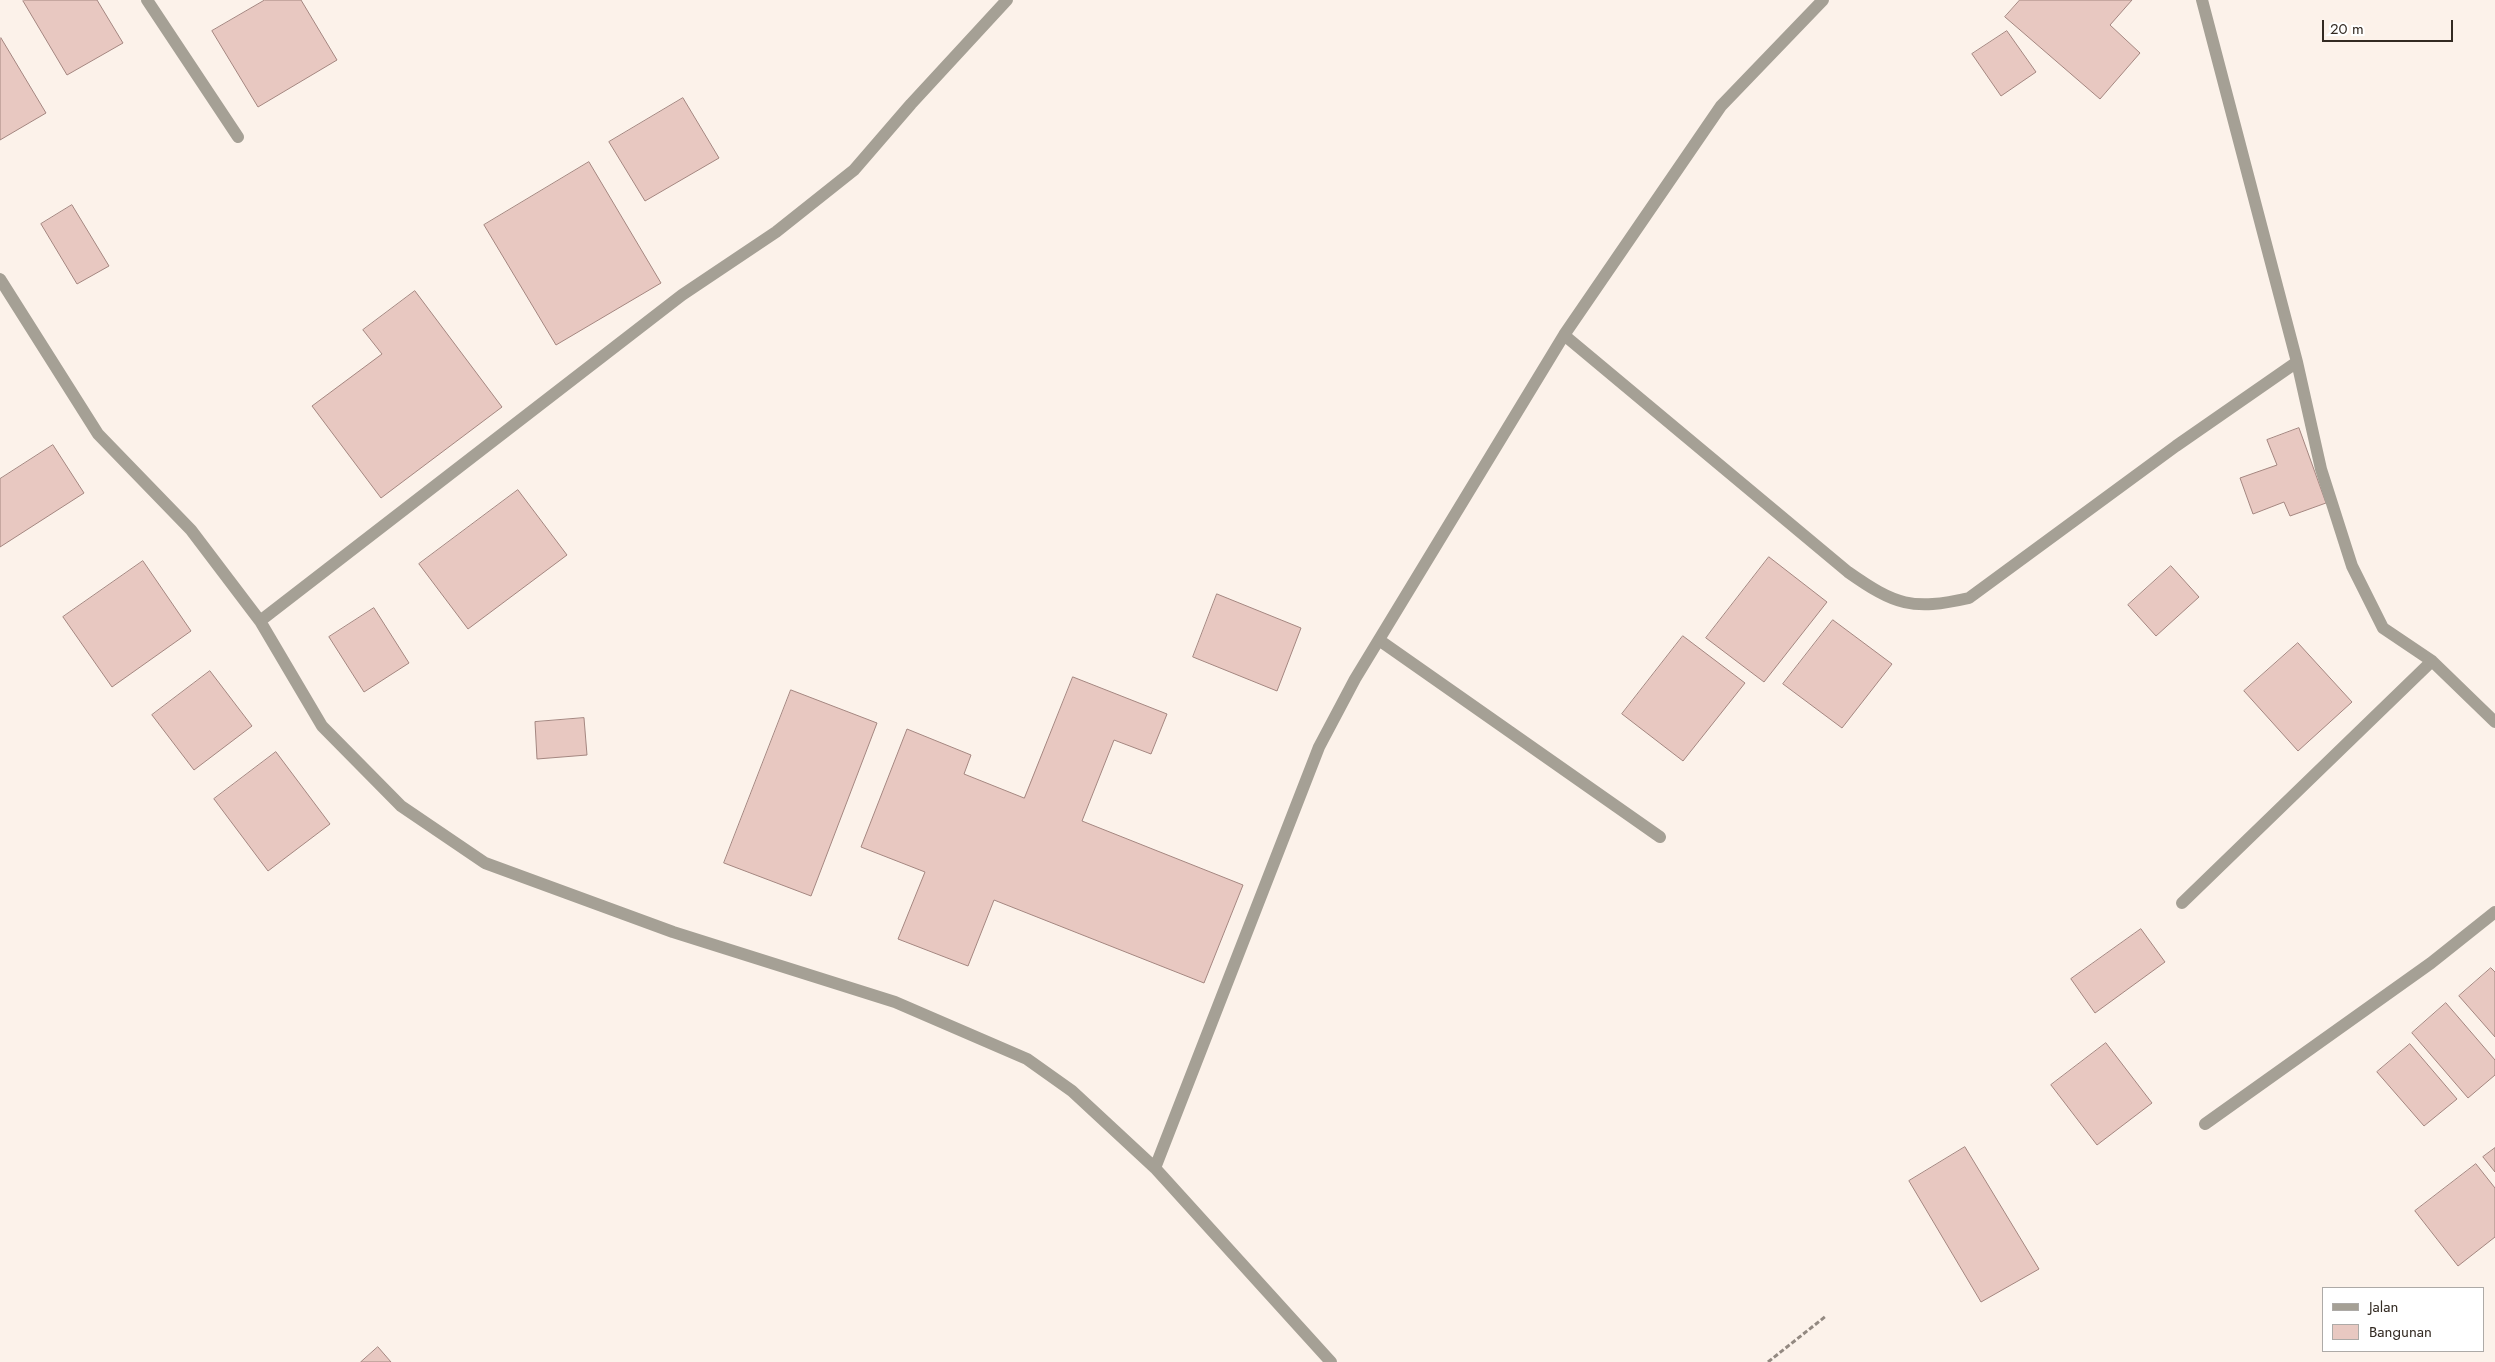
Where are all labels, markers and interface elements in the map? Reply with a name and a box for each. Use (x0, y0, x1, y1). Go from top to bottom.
scale bar (2325, 10, 2456, 42)
text: 20 m (2330, 18, 2364, 40)
legend (2322, 1287, 2485, 1352)
text: Jalan (2369, 1296, 2398, 1318)
text: Bangunan (2369, 1321, 2432, 1343)

